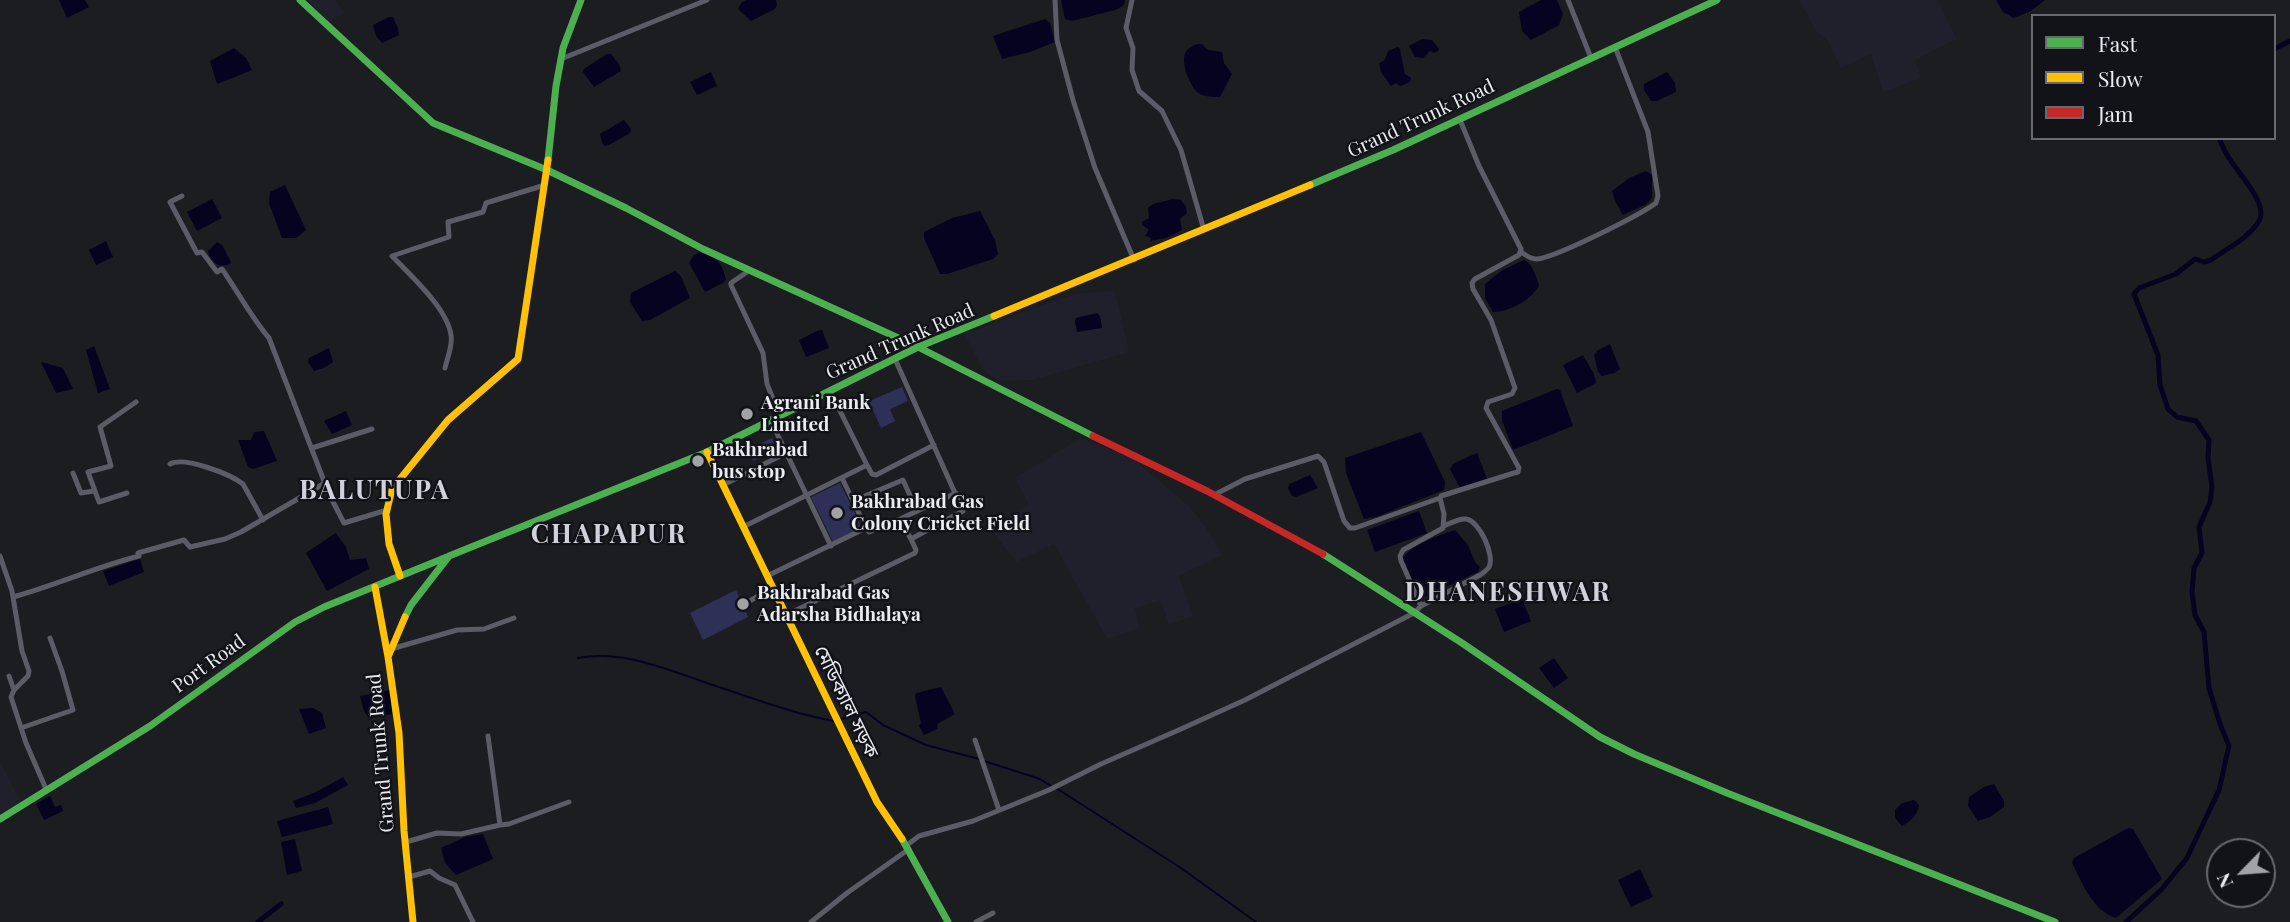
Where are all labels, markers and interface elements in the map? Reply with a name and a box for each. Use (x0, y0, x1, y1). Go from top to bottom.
legend (2031, 14, 2276, 140)
text: Fast (2098, 29, 2137, 57)
text: Slow (2098, 64, 2143, 92)
street label: Grand Trunk Road (1344, 75, 1498, 163)
text: Jam (2098, 99, 2134, 127)
street label: Grand Trunk Road (823, 299, 977, 385)
place label: Agrani Bank Limited (761, 392, 870, 436)
marker: Agrani Bank Limited (739, 406, 755, 422)
place label: Bakhrabad bus stop (712, 439, 808, 483)
marker: Bakhrabad bus stop (690, 453, 706, 469)
district label: BALUTUPA (300, 475, 450, 507)
place label: Bakhrabad Gas Colony Cricket Field (851, 491, 1030, 535)
marker: Bakhrabad Gas Colony Cricket Field (829, 505, 845, 521)
district label: CHAPAPUR (532, 519, 686, 551)
district label: DHANESHWAR (1406, 577, 1610, 609)
place label: Bakhrabad Gas Adarsha Bidhalaya (757, 582, 921, 626)
marker: Bakhrabad Gas Adarsha Bidhalaya (735, 596, 751, 612)
street label: Port Road (168, 630, 250, 698)
street label: মেডিক্যাল সড়ক (809, 642, 883, 762)
street label: Grand Trunk Road (363, 673, 399, 833)
north arrow (2206, 838, 2276, 908)
text: N (2209, 869, 2238, 893)

